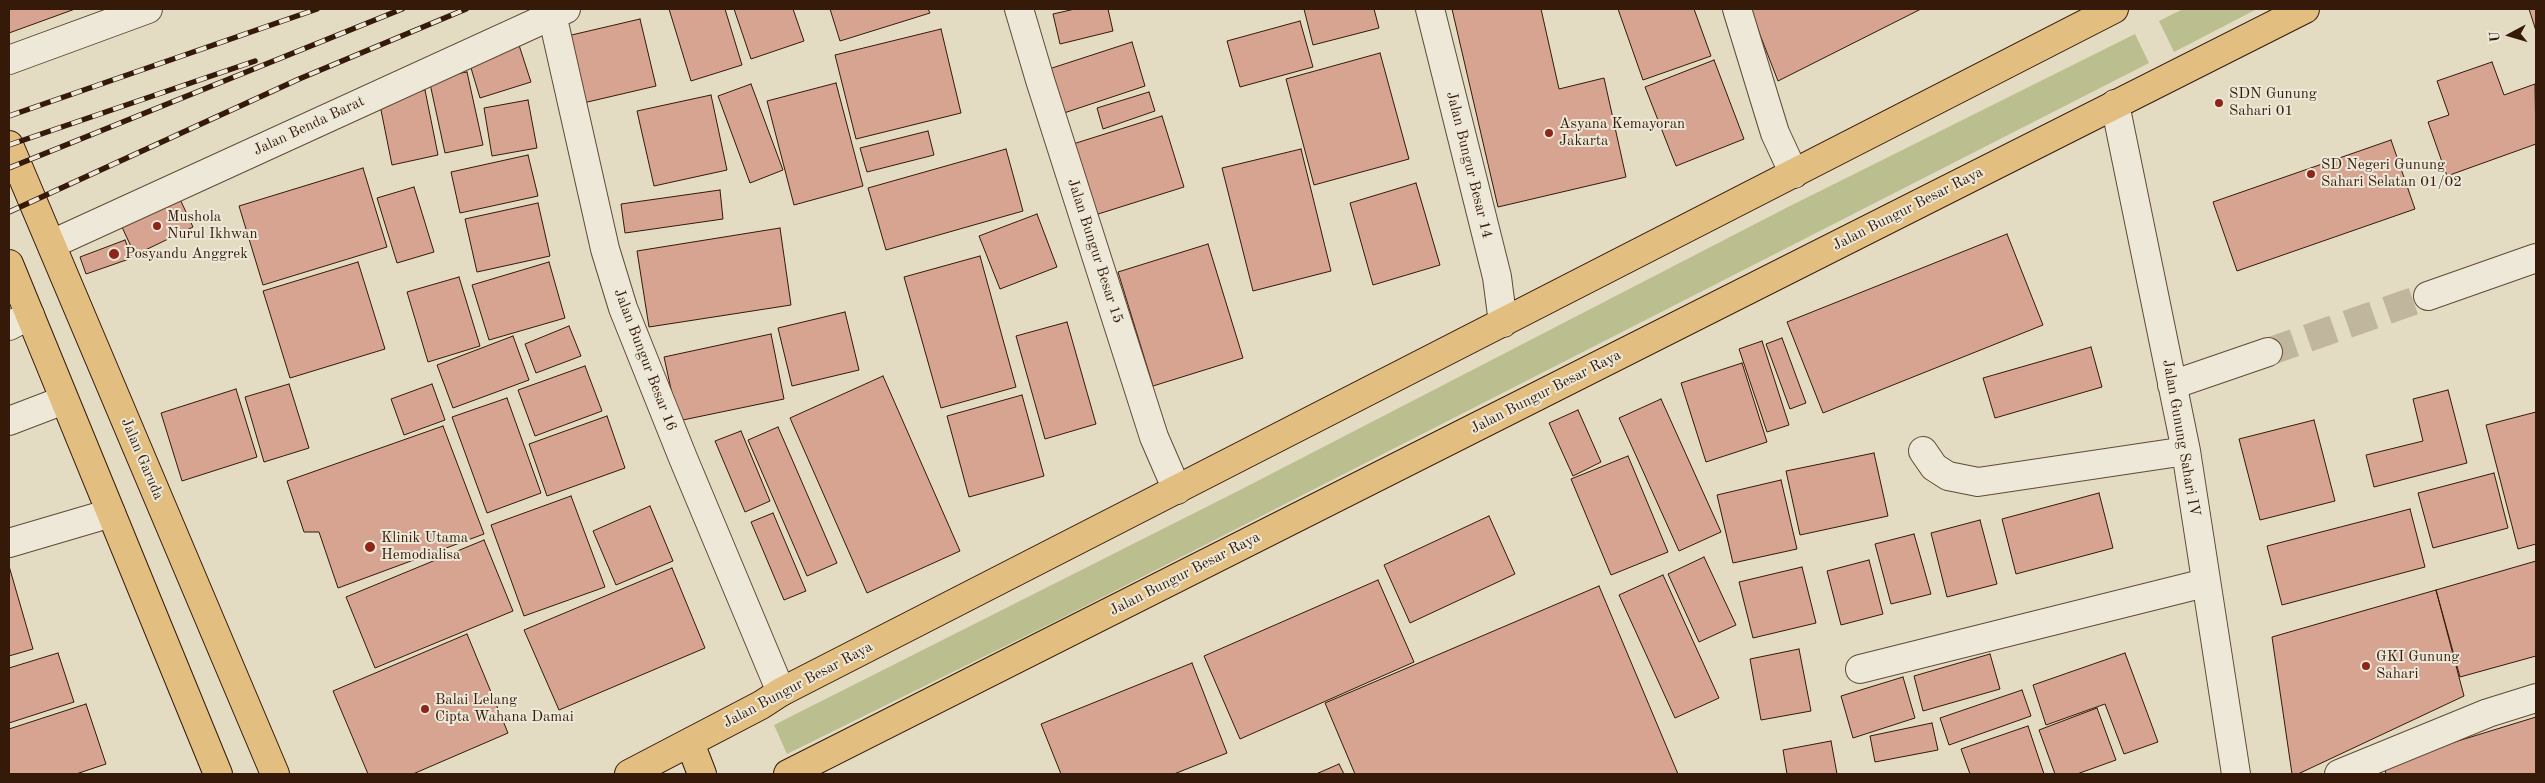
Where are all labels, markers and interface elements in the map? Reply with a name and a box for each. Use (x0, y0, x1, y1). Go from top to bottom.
north arrow (2485, 10, 2535, 60)
text: U (2488, 30, 2503, 43)
place label: SDN Gunung Sahari 01 (2229, 85, 2317, 120)
street label: Jalan Bungur Besar 14 (1442, 90, 1496, 240)
street label: Jalan Benda Barat (251, 92, 367, 160)
marker: SDN Gunung Sahari 01 (2213, 97, 2225, 109)
place label: Asyana Kemayoran Jakarta (1559, 115, 1685, 150)
marker: Asyana Kemayoran Jakarta (1543, 127, 1555, 139)
place label: SD Negeri Gunung Sahari Selatan 01/02 (2321, 156, 2462, 191)
street label: Jalan Bungur Besar Raya (1830, 163, 1986, 255)
marker: SD Negeri Gunung Sahari Selatan 01/02 (2305, 168, 2317, 180)
street label: Jalan Bungur Besar 15 (1063, 176, 1127, 326)
place label: Mushola Nurul Ikhwan (167, 208, 258, 243)
marker: Mushola Nurul Ikhwan (151, 220, 163, 232)
place label: Posyandu Anggrek (125, 245, 248, 263)
marker: Posyandu Anggrek (107, 247, 121, 261)
street label: Jalan Bungur Besar 16 (610, 286, 680, 434)
street label: Jalan Bungur Besar Raya (1468, 346, 1624, 438)
street label: Jalan Gunung Sahari IV (2158, 358, 2204, 518)
street label: Jalan Garuda (117, 415, 167, 503)
street label: Jalan Bungur Besar Raya (1107, 528, 1263, 620)
place label: Klinik Utama Hemodialisa (381, 529, 468, 564)
marker: Klinik Utama Hemodialisa (363, 540, 377, 554)
street label: Jalan Bungur Besar Raya (720, 638, 876, 732)
place label: GKI Gunung Sahari (2376, 648, 2459, 683)
marker: GKI Gunung Sahari (2360, 660, 2372, 672)
place label: Balai Lelang Cipta Wahana Damai (435, 691, 574, 726)
marker: Balai Lelang Cipta Wahana Damai (419, 703, 431, 715)

